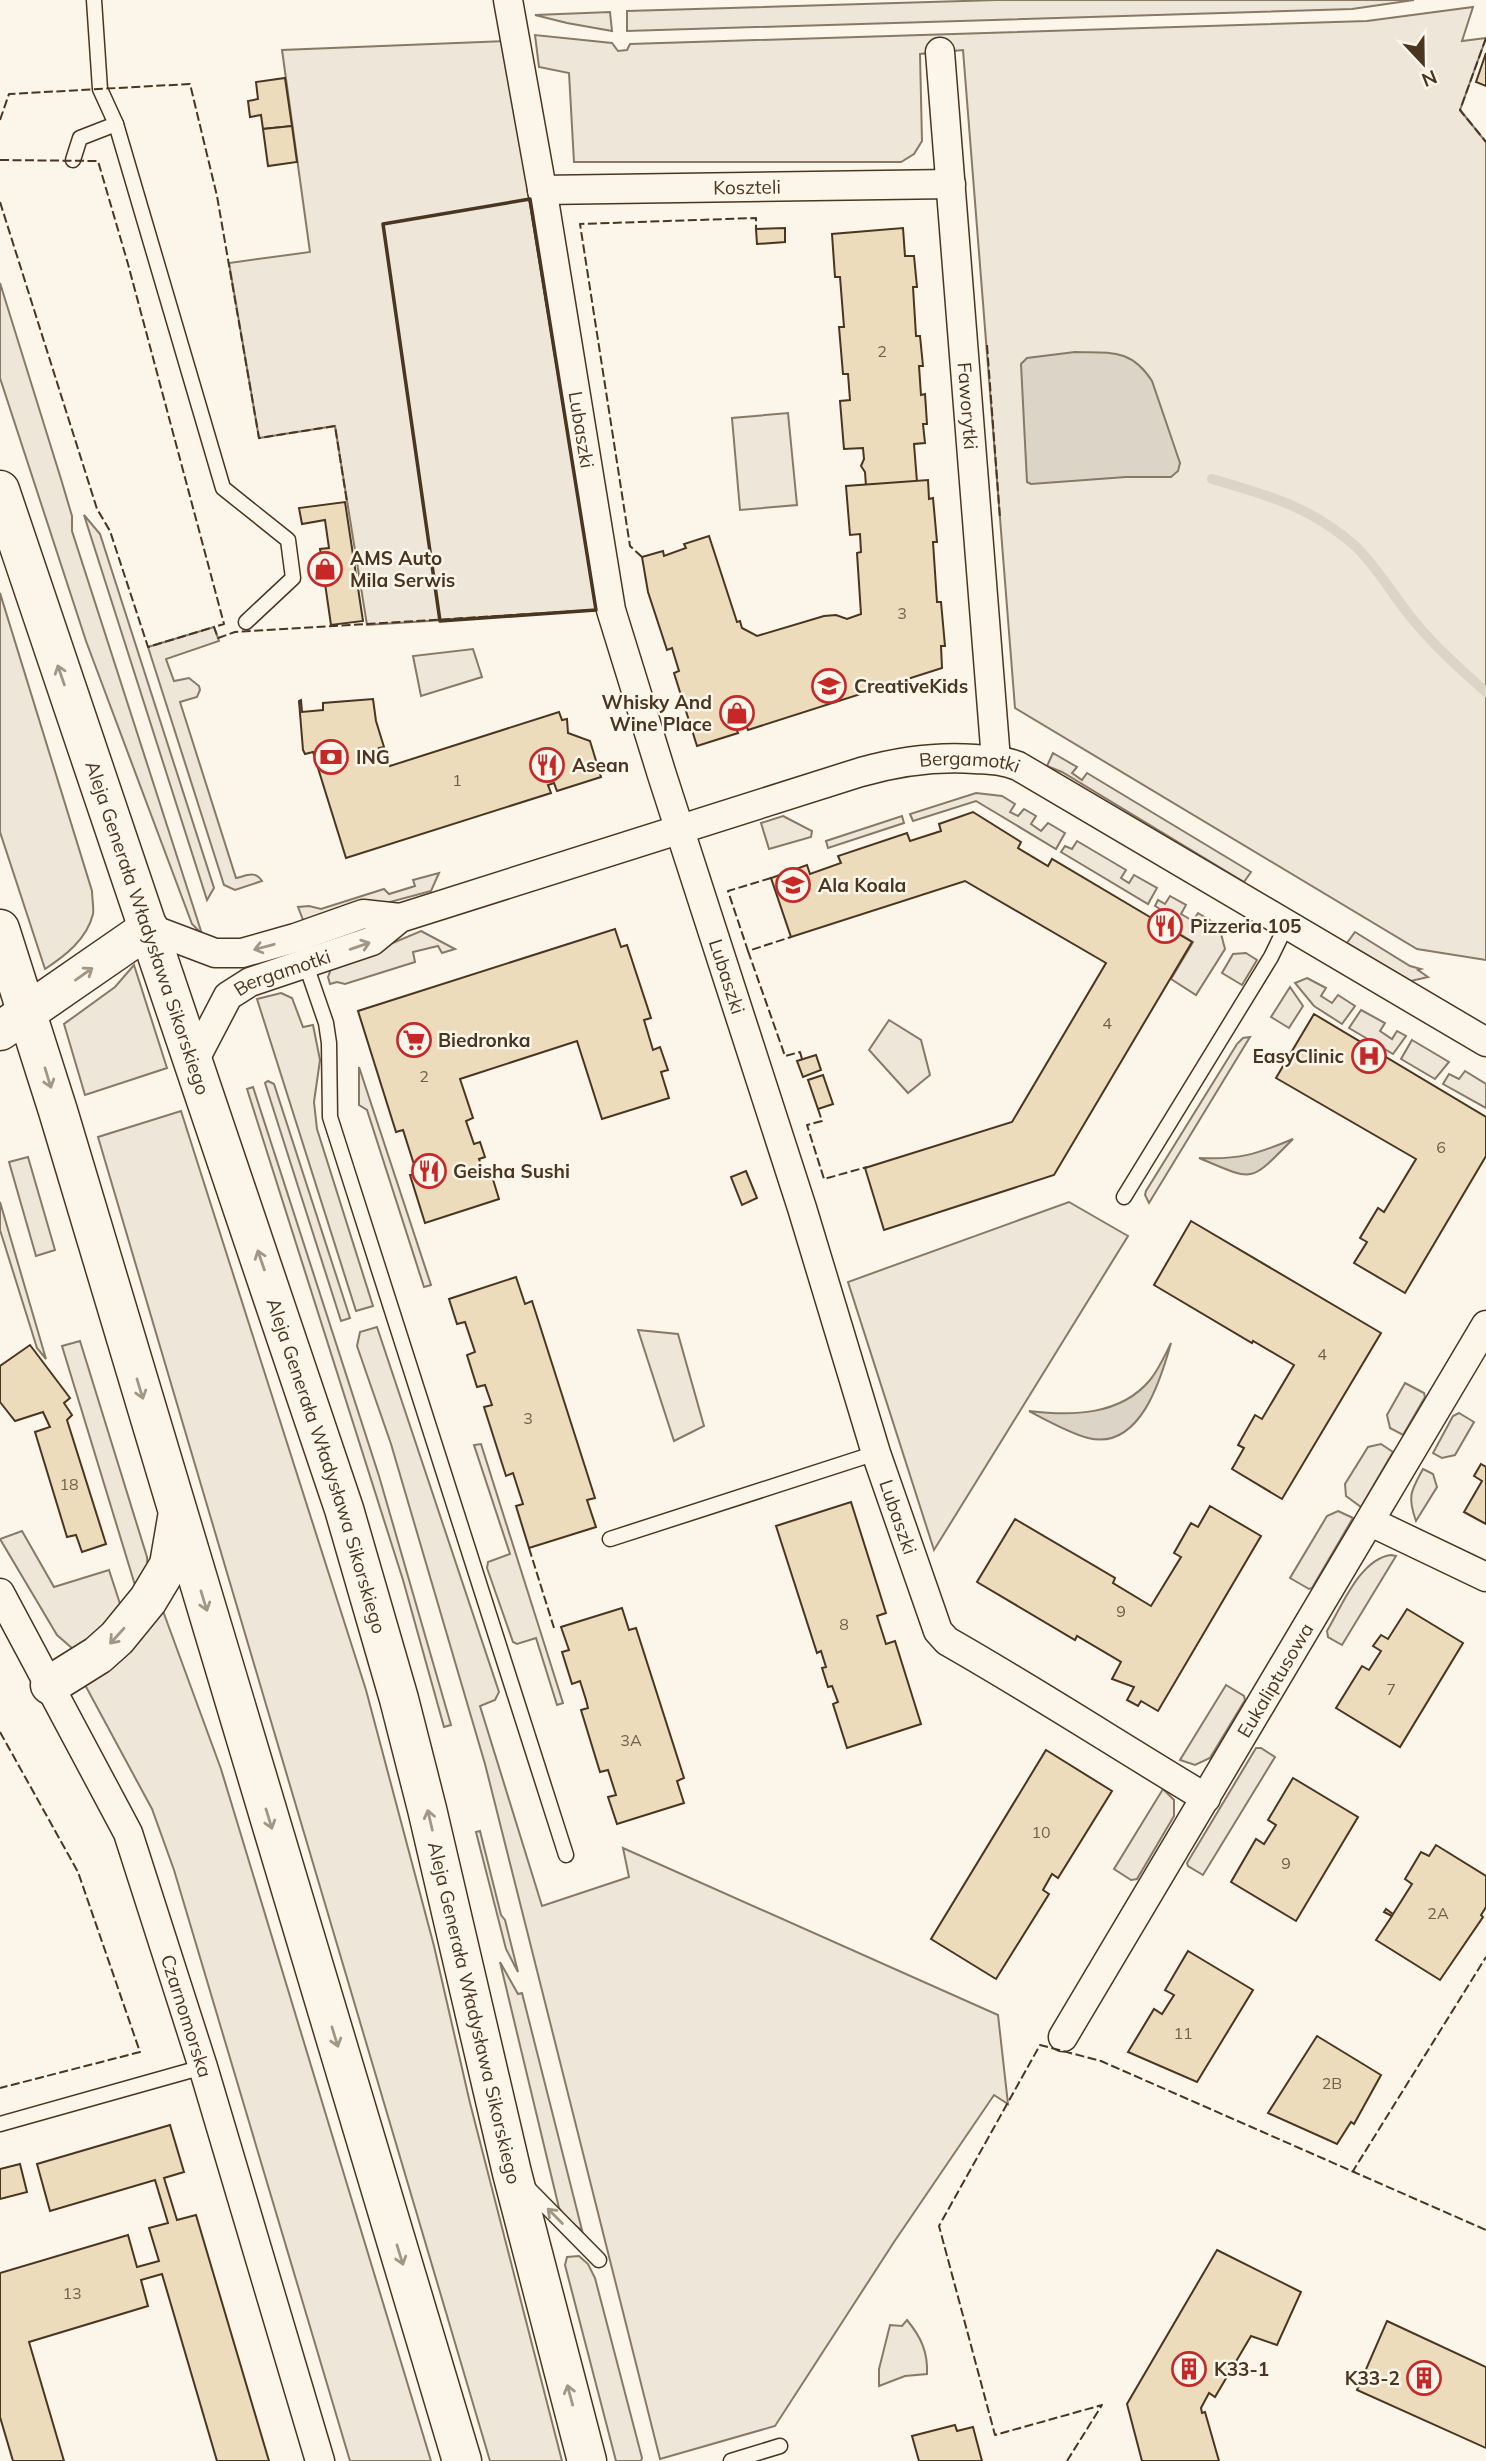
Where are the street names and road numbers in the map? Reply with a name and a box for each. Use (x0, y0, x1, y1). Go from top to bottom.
street label: Koszteli (713, 174, 781, 199)
street label: Faworytki (953, 361, 983, 450)
street label: Lubaszki (563, 390, 600, 470)
street label: Bergamotki (918, 746, 1024, 778)
street label: Aleja Generała Władysława Sikorskiego (80, 758, 215, 1098)
street label: Lubaszki (704, 936, 750, 1017)
street label: Bergamotki (229, 944, 334, 1001)
street label: Aleja Generała Władysława Sikorskiego (262, 1295, 391, 1636)
street label: Lubaszki (874, 1476, 922, 1557)
street label: Eukaliptusowa (1232, 1619, 1318, 1742)
street label: Aleja Generała Władysława Sikorskiego (423, 1839, 526, 2187)
street label: Czarnomorska (156, 1951, 217, 2080)

